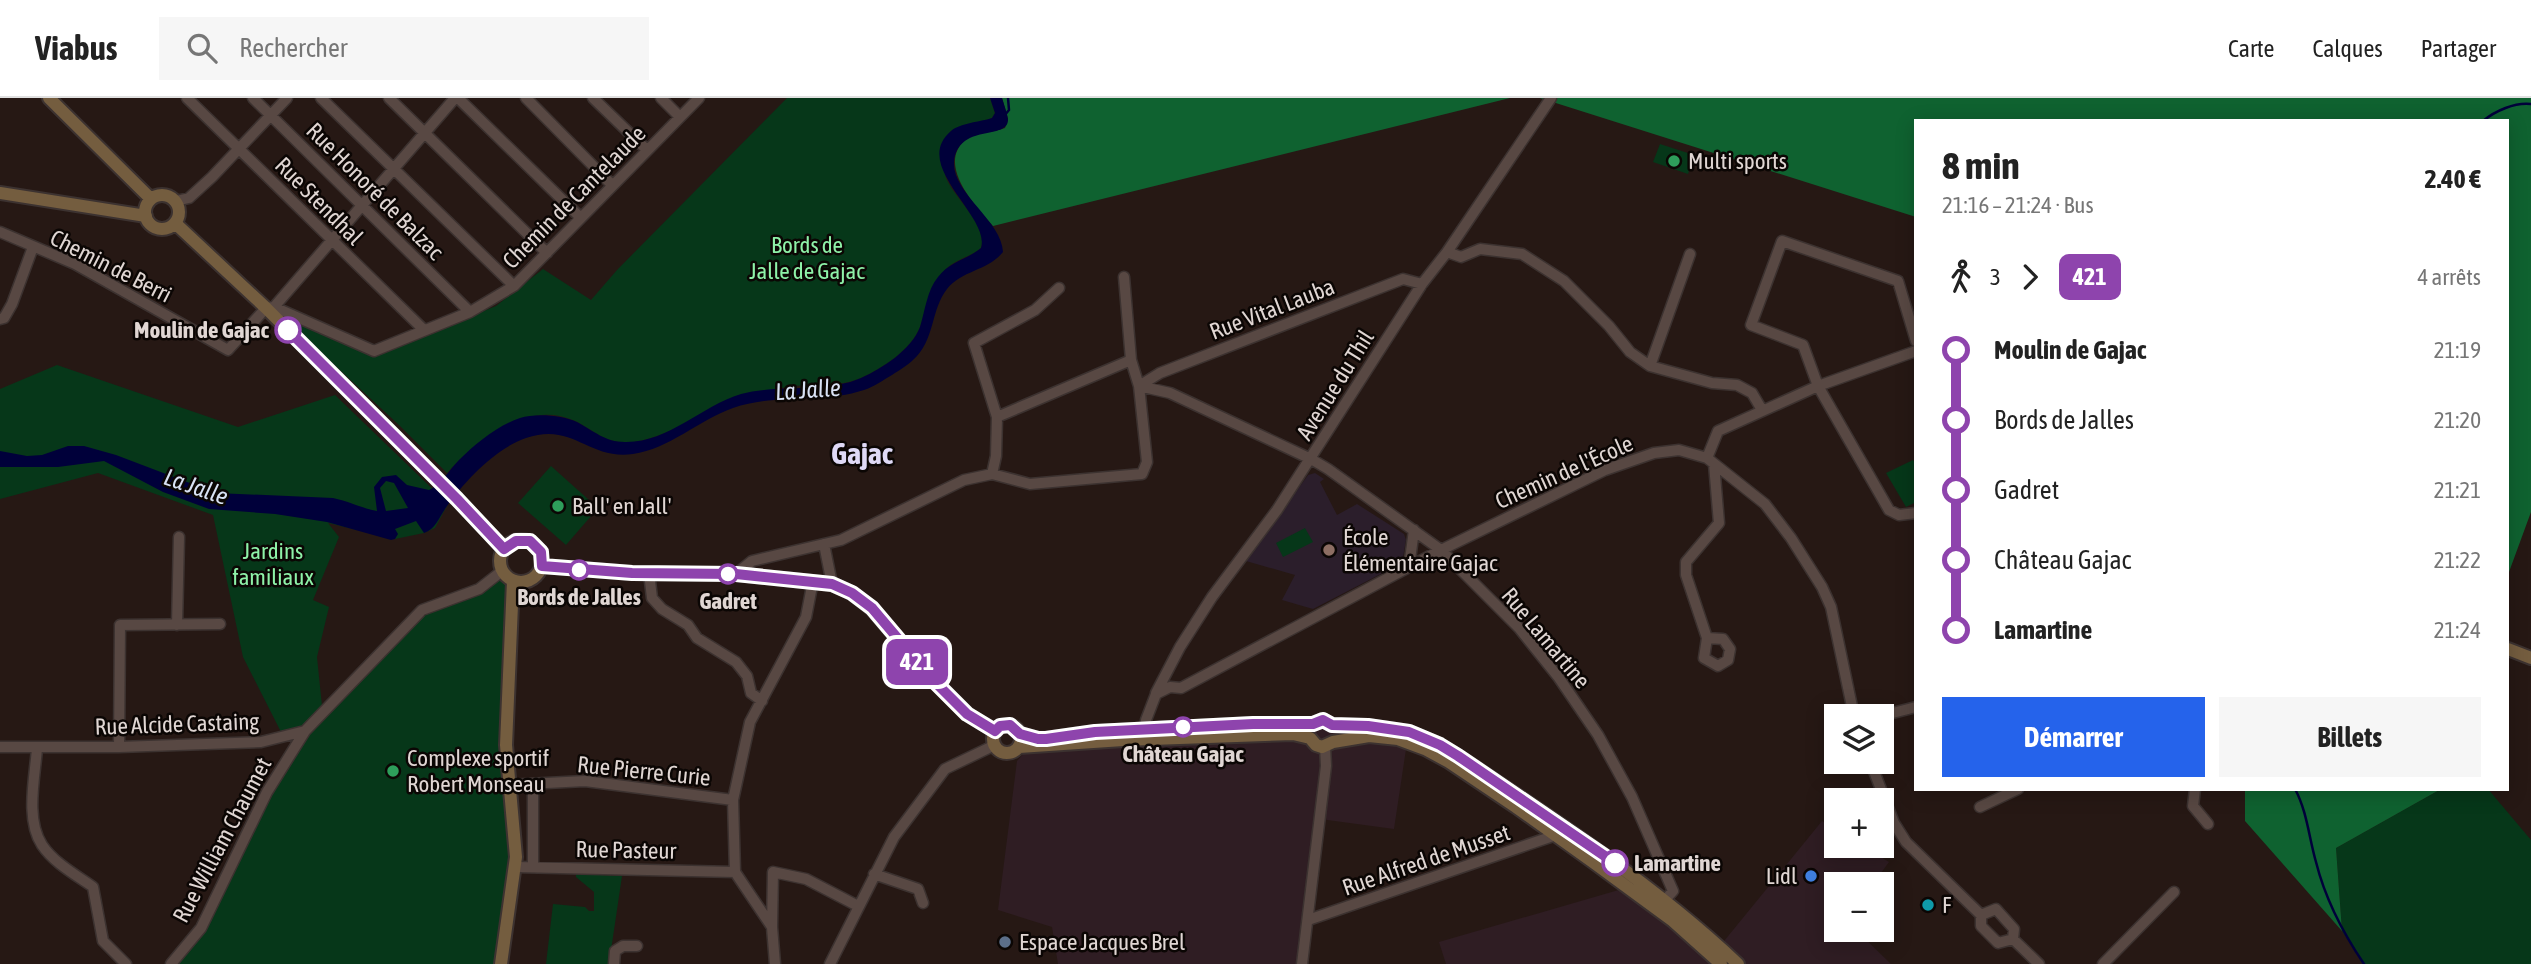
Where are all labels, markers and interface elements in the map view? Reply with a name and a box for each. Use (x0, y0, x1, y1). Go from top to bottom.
search box (159, 17, 649, 80)
text: Viabus (35, 29, 117, 67)
icon: search (183, 29, 221, 67)
text: Rechercher (239, 33, 347, 63)
text: Carte (2228, 35, 2274, 62)
text: Calques (2312, 35, 2383, 62)
text: Partager (2421, 35, 2496, 62)
street label: Rue Honoré de Balzac (301, 117, 449, 265)
street label: Chemin de Cantelaude (497, 120, 651, 274)
text: 8 min (1942, 144, 2020, 187)
place label: Multi sports (1688, 148, 1787, 174)
street label: Rue Stendhal (270, 152, 368, 250)
marker: Multi sports (1666, 153, 1682, 169)
text: 2.40 € (2424, 164, 2481, 194)
text: 21:16 – 21:24 · Bus (1942, 192, 2094, 218)
street label: Chemin de Berri (46, 224, 176, 308)
park label: Bords de Jalle de Gajac (749, 232, 865, 284)
icon: walk (1942, 258, 1980, 296)
icon: forward (2011, 258, 2049, 296)
text: 421 (2073, 263, 2107, 290)
text: 3 (1990, 264, 2001, 290)
text: 4 arrêts (2418, 264, 2481, 290)
street label: Rue Vital Lauba (1206, 273, 1338, 345)
place label: Moulin de Gajac (134, 317, 269, 343)
marker: Moulin de Gajac (275, 317, 301, 343)
street label: Avenue du Thil (1291, 325, 1379, 445)
text: Moulin de Gajac (1994, 335, 2147, 365)
text: 21:19 (2434, 337, 2481, 363)
water label: La Jalle (774, 374, 842, 405)
text: Bords de Jalles (1994, 405, 2134, 435)
text: 21:20 (2434, 407, 2481, 433)
street label: Chemin de l'École (1491, 430, 1637, 514)
district label: Gajac (831, 436, 893, 470)
water label: La Jalle (161, 463, 232, 510)
text: Gadret (1994, 475, 2059, 505)
text: 21:21 (2434, 477, 2481, 503)
place label: Ball' en Jall' (572, 493, 671, 519)
marker: Ball' en Jall' (550, 498, 566, 514)
place label: École Élémentaire Gajac (1343, 524, 1498, 576)
park label: Jardins familiaux (232, 538, 314, 590)
marker: École Élémentaire Gajac (1321, 542, 1337, 558)
text: Château Gajac (1994, 545, 2131, 575)
text: 21:22 (2434, 547, 2481, 573)
marker: Bords de Jalles (569, 560, 589, 580)
marker: Gadret (718, 564, 738, 584)
street label: Rue Lamartine (1496, 582, 1596, 694)
place label: Bords de Jalles (517, 584, 641, 610)
place label: Gadret (699, 588, 757, 614)
text: Lamartine (1994, 615, 2092, 645)
text: 21:24 (2434, 617, 2481, 643)
line badge: 421 (877, 639, 957, 685)
text: 421 (900, 648, 934, 675)
button: Démarrer (1942, 697, 2205, 777)
button: Billets (2219, 697, 2481, 777)
map controls (1824, 704, 1894, 942)
button: layers (1824, 704, 1894, 774)
street label: Rue Alcide Castaing (94, 708, 260, 740)
marker: Château Gajac (1173, 717, 1193, 737)
place label: Château Gajac (1122, 741, 1244, 767)
place label: Complexe sportif Robert Monseau (407, 745, 549, 797)
street label: Rue Pierre Curie (576, 751, 712, 791)
street label: Rue William Chaumet (168, 753, 276, 927)
marker: Complexe sportif Robert Monseau (385, 763, 401, 779)
button: + (1824, 788, 1894, 858)
street label: Rue Alfred de Musset (1339, 819, 1513, 901)
street label: Rue Pasteur (575, 836, 678, 864)
marker: Lamartine (1602, 850, 1628, 876)
place label: Lamartine (1634, 850, 1721, 876)
place label: Lidl (1766, 863, 1797, 889)
marker: Lidl (1803, 868, 1819, 884)
button: − (1824, 872, 1894, 942)
place label: F (1942, 892, 1952, 918)
marker: F (1920, 897, 1936, 913)
place label: Espace Jacques Brel (1019, 929, 1185, 955)
marker: Espace Jacques Brel (997, 934, 1013, 950)

